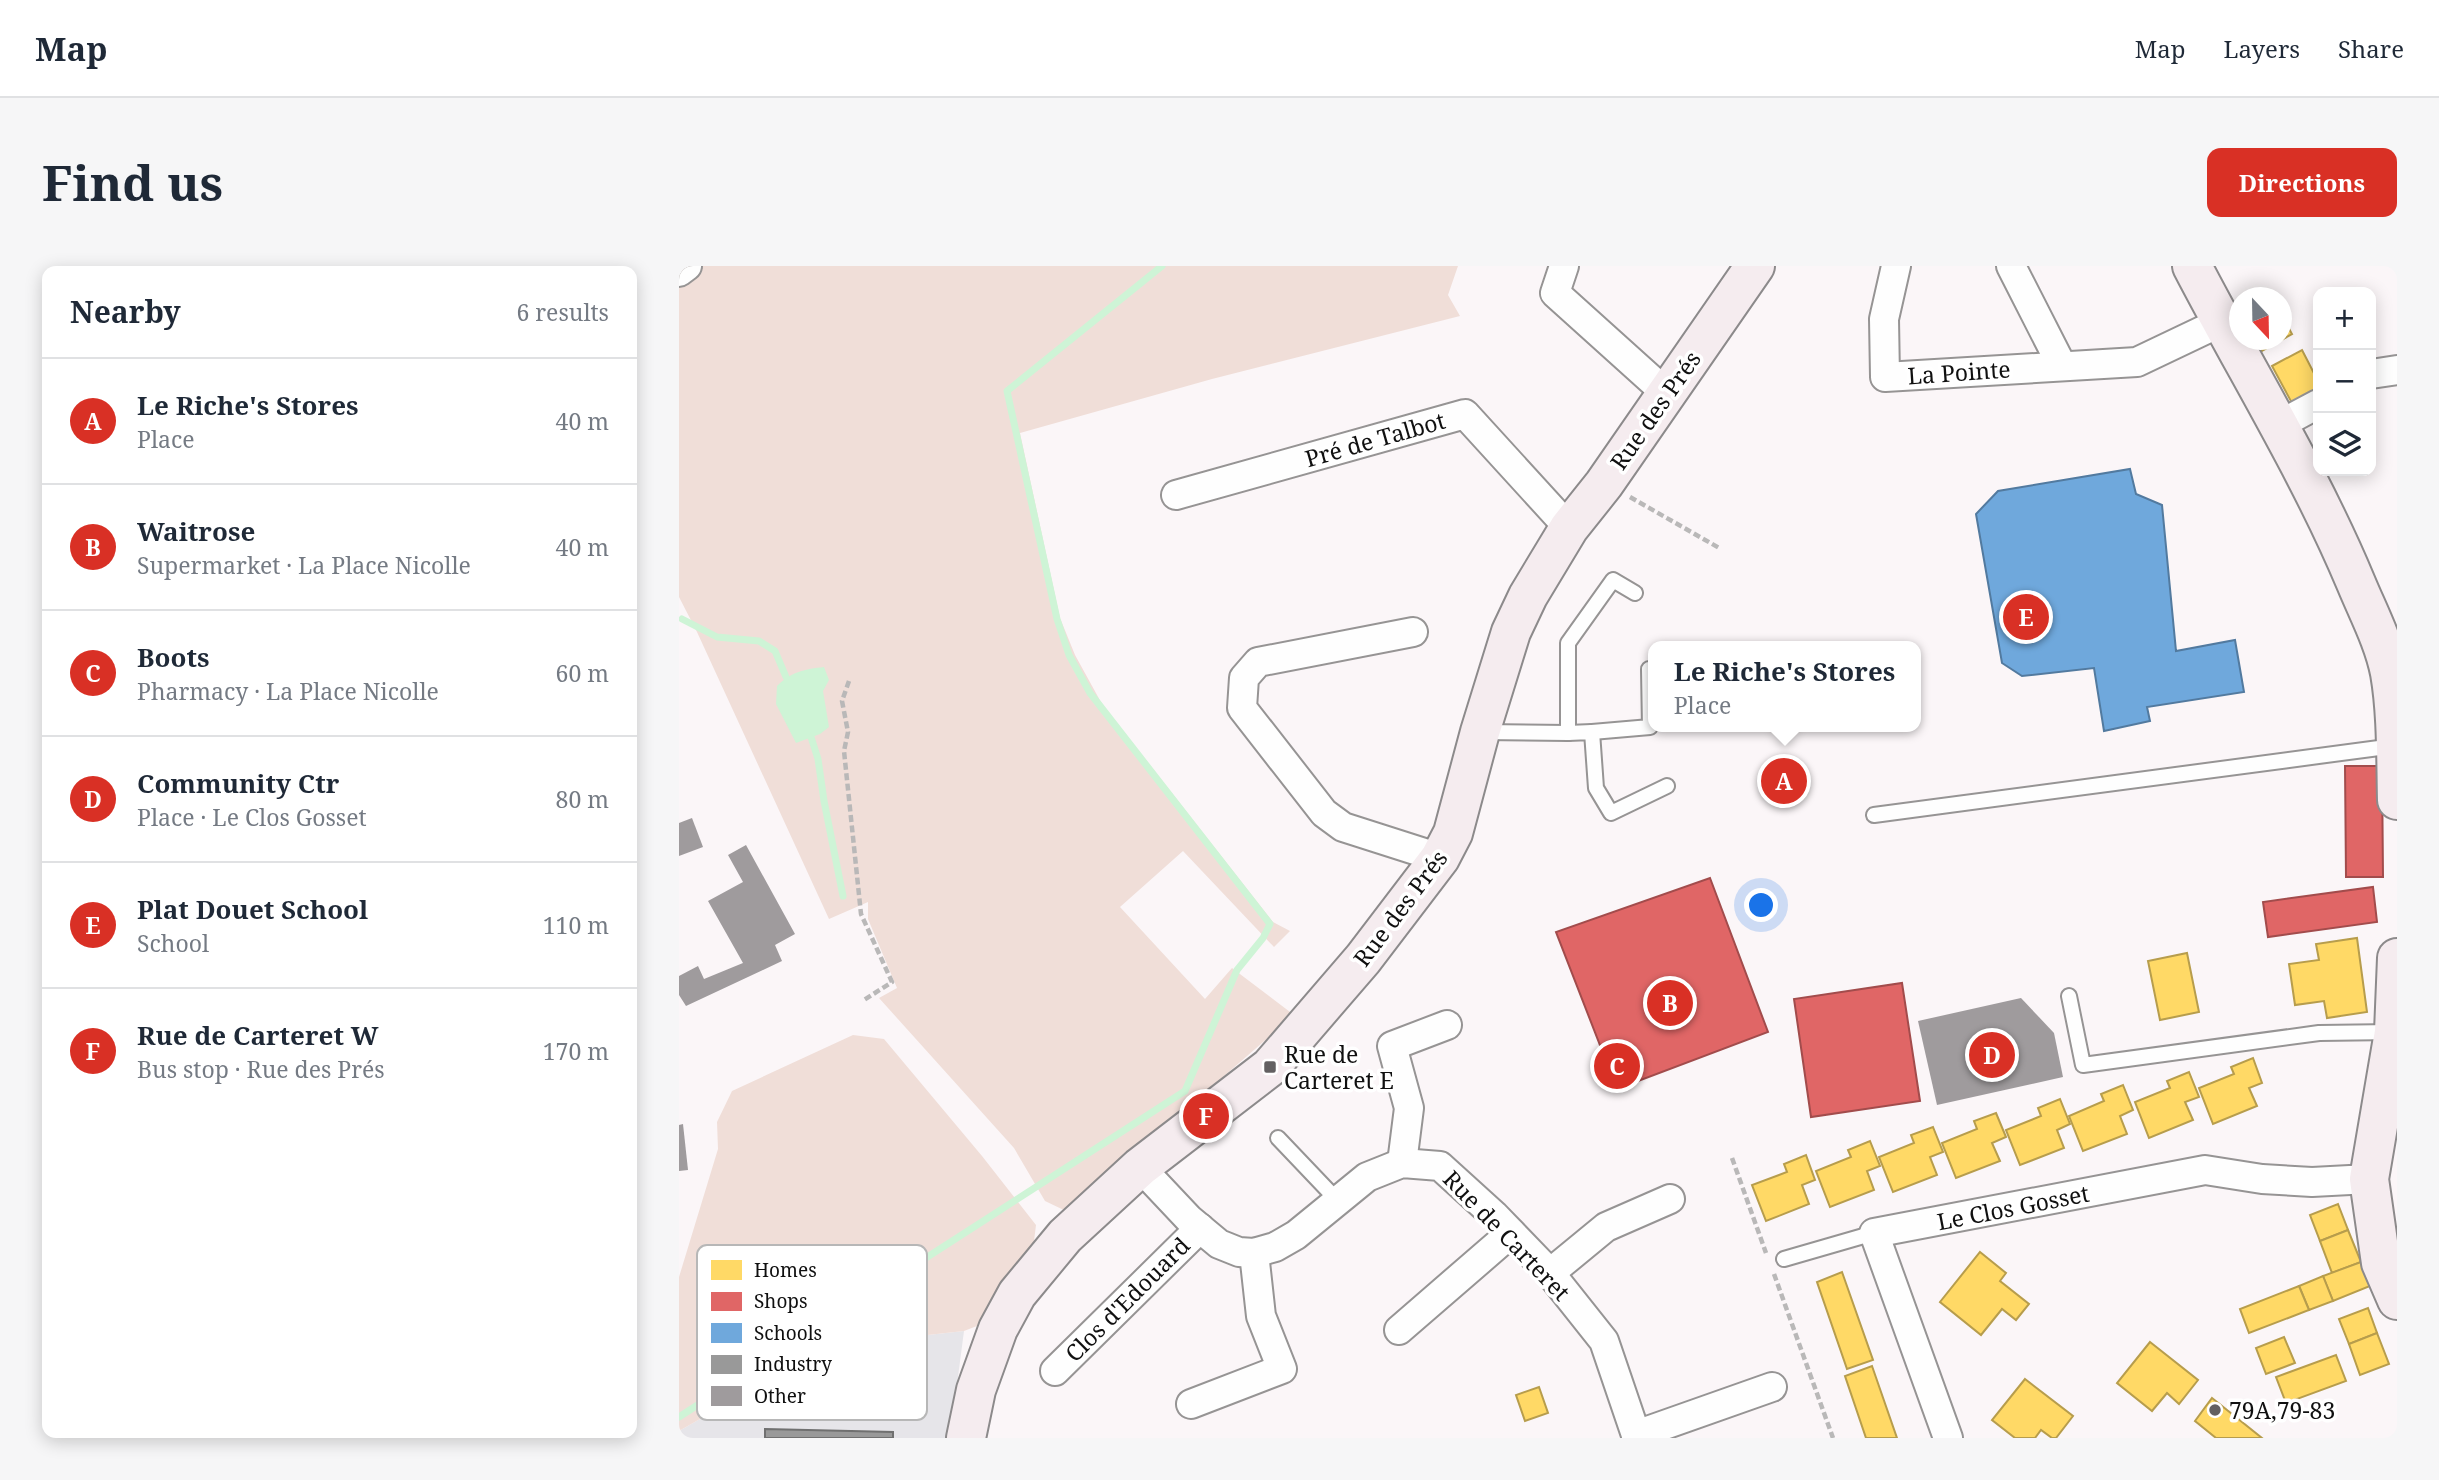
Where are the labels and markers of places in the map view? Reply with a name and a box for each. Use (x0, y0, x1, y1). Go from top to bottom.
pin: E (2003, 591, 2049, 643)
pin: A (1761, 755, 1807, 807)
pin: B (1647, 977, 1693, 1029)
pin: D (1969, 1029, 2015, 1081)
place label: Rue de Carteret E (1284, 1038, 1394, 1096)
pin: C (1594, 1040, 1640, 1092)
marker: Rue de Carteret E (1262, 1059, 1278, 1075)
pin: F (1183, 1090, 1229, 1142)
place label: 79A,79-83 (2229, 1394, 2335, 1426)
marker: 79A,79-83 (2207, 1402, 2223, 1418)

